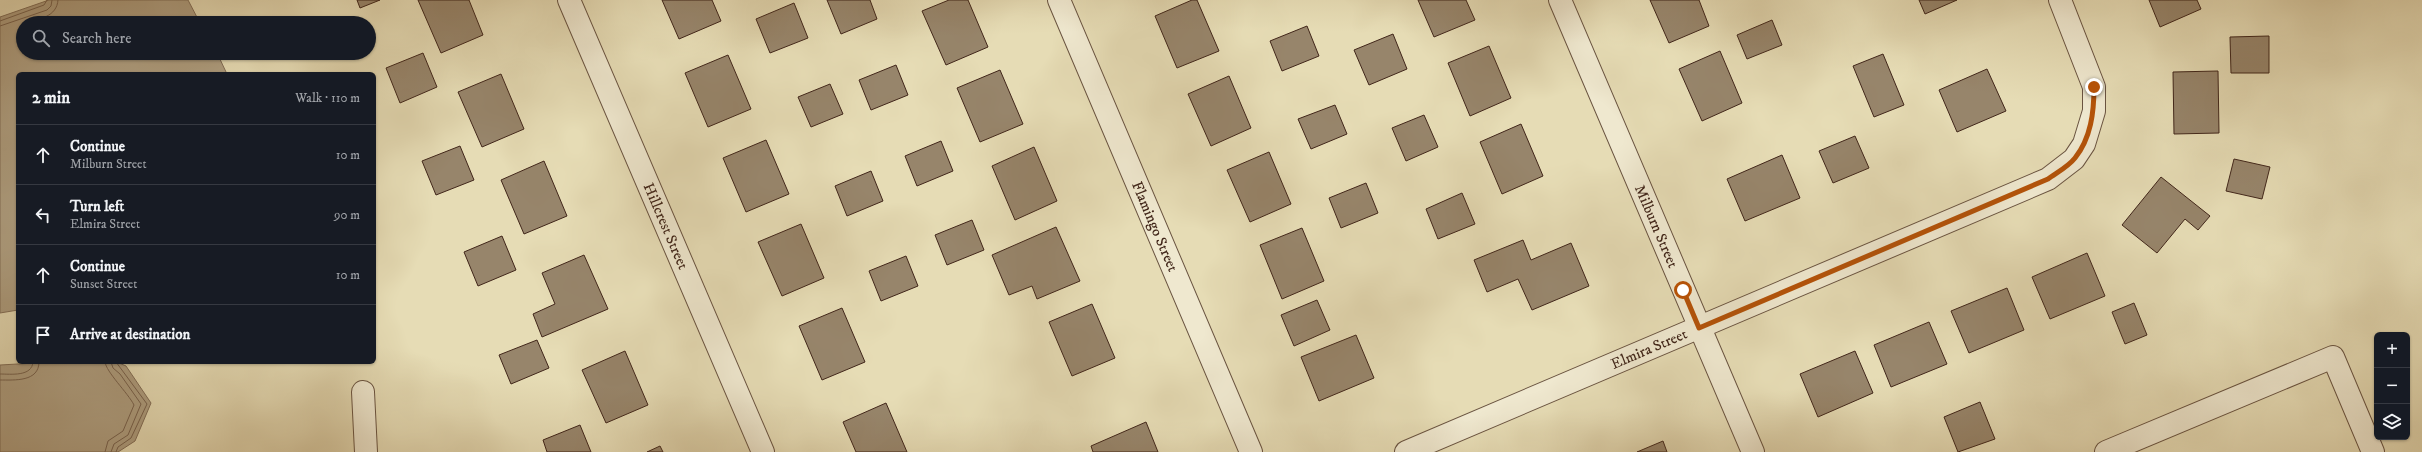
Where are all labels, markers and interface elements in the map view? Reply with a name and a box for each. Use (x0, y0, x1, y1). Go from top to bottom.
search box (16, 16, 376, 60)
icon: search (30, 27, 52, 49)
text: Search here (62, 29, 131, 48)
route end (2085, 78, 2103, 96)
text: 2 min (32, 87, 70, 109)
text: Walk · 110 m (295, 90, 360, 106)
text: Continue (70, 137, 125, 156)
icon: ahead (32, 144, 54, 166)
text: 10 m (336, 147, 360, 163)
text: Milburn Street (70, 156, 147, 172)
street label: Flamingo Street (1127, 179, 1182, 275)
street label: Hillcrest Street (639, 180, 693, 273)
street label: Milburn Street (1630, 182, 1682, 271)
text: Turn left (70, 197, 124, 216)
icon: left (32, 204, 54, 226)
text: 90 m (334, 207, 360, 223)
text: Elmira Street (70, 216, 140, 232)
text: Continue (70, 257, 125, 276)
icon: ahead (32, 264, 54, 286)
text: 10 m (336, 267, 360, 283)
text: Sunset Street (70, 276, 137, 292)
route start (1674, 281, 1692, 299)
icon: arrive (32, 324, 54, 346)
street label: Elmira Street (1608, 324, 1690, 374)
text: Arrive at destination (70, 325, 190, 344)
map controls (2374, 332, 2410, 440)
button: + (2374, 332, 2410, 368)
button: − (2374, 368, 2410, 404)
button: layers (2374, 404, 2410, 440)

